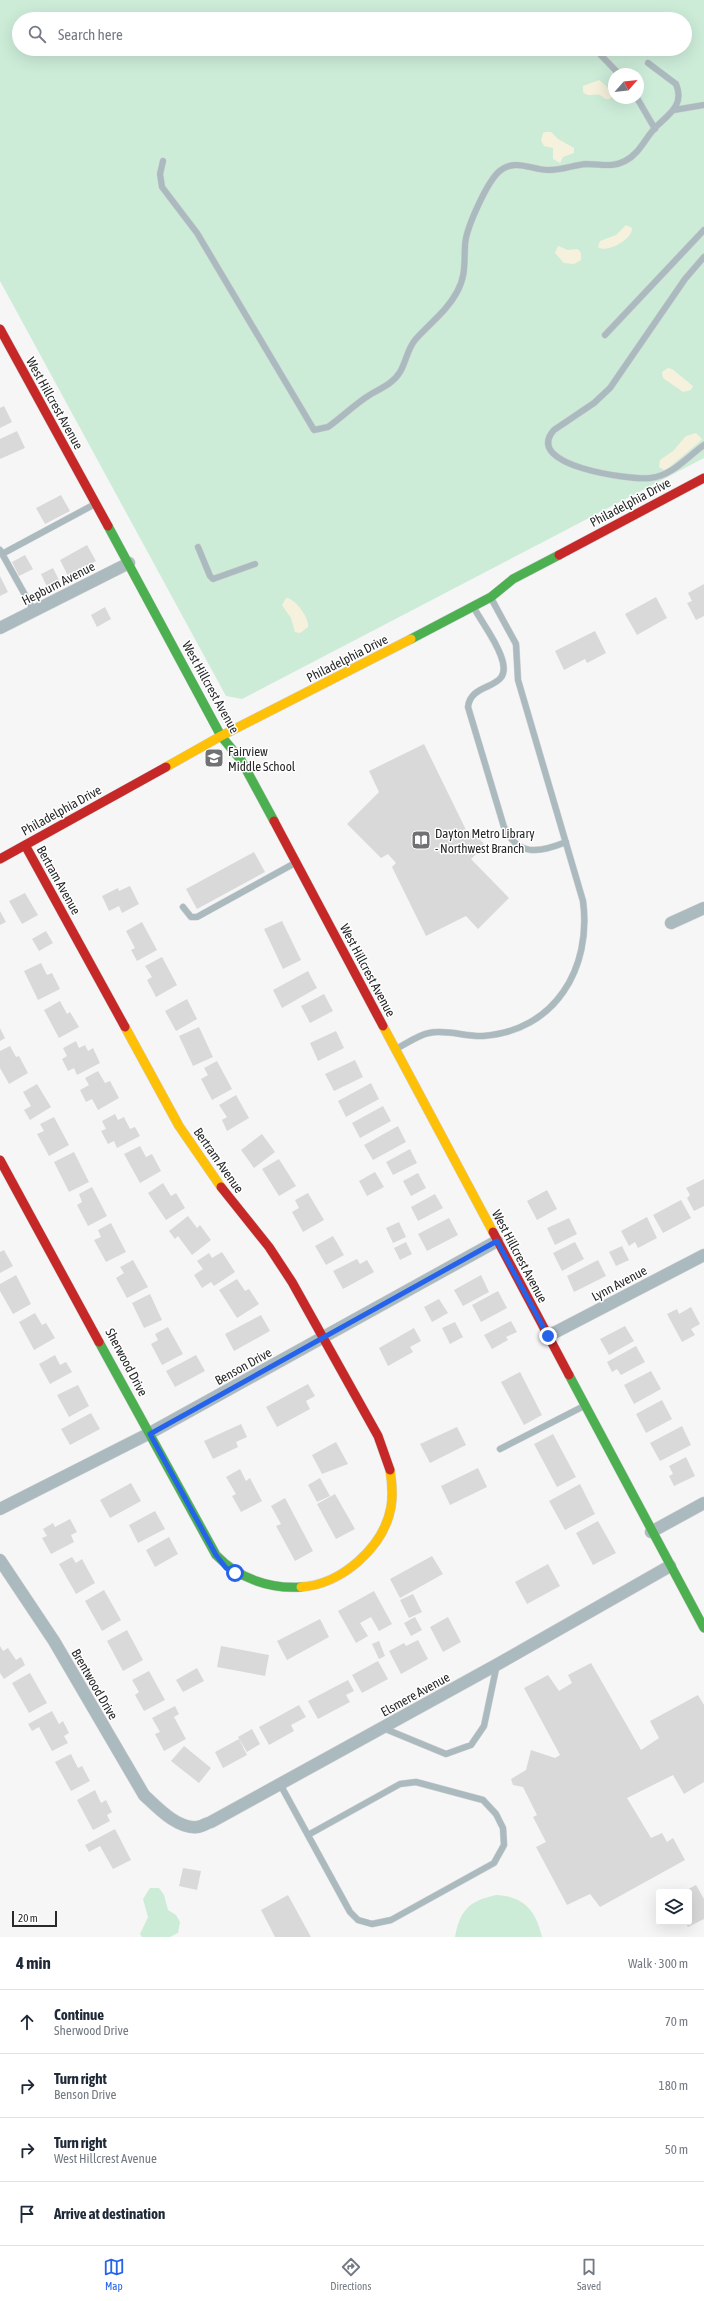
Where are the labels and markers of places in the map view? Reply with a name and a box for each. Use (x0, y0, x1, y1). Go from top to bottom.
place label: Fairview Middle School (228, 744, 296, 774)
school or university icon: Fairview Middle School (203, 747, 225, 769)
place label: Dayton Metro Library - Northwest Branch (435, 826, 535, 856)
library icon: Dayton Metro Library - Northwest Branch (410, 829, 432, 851)

